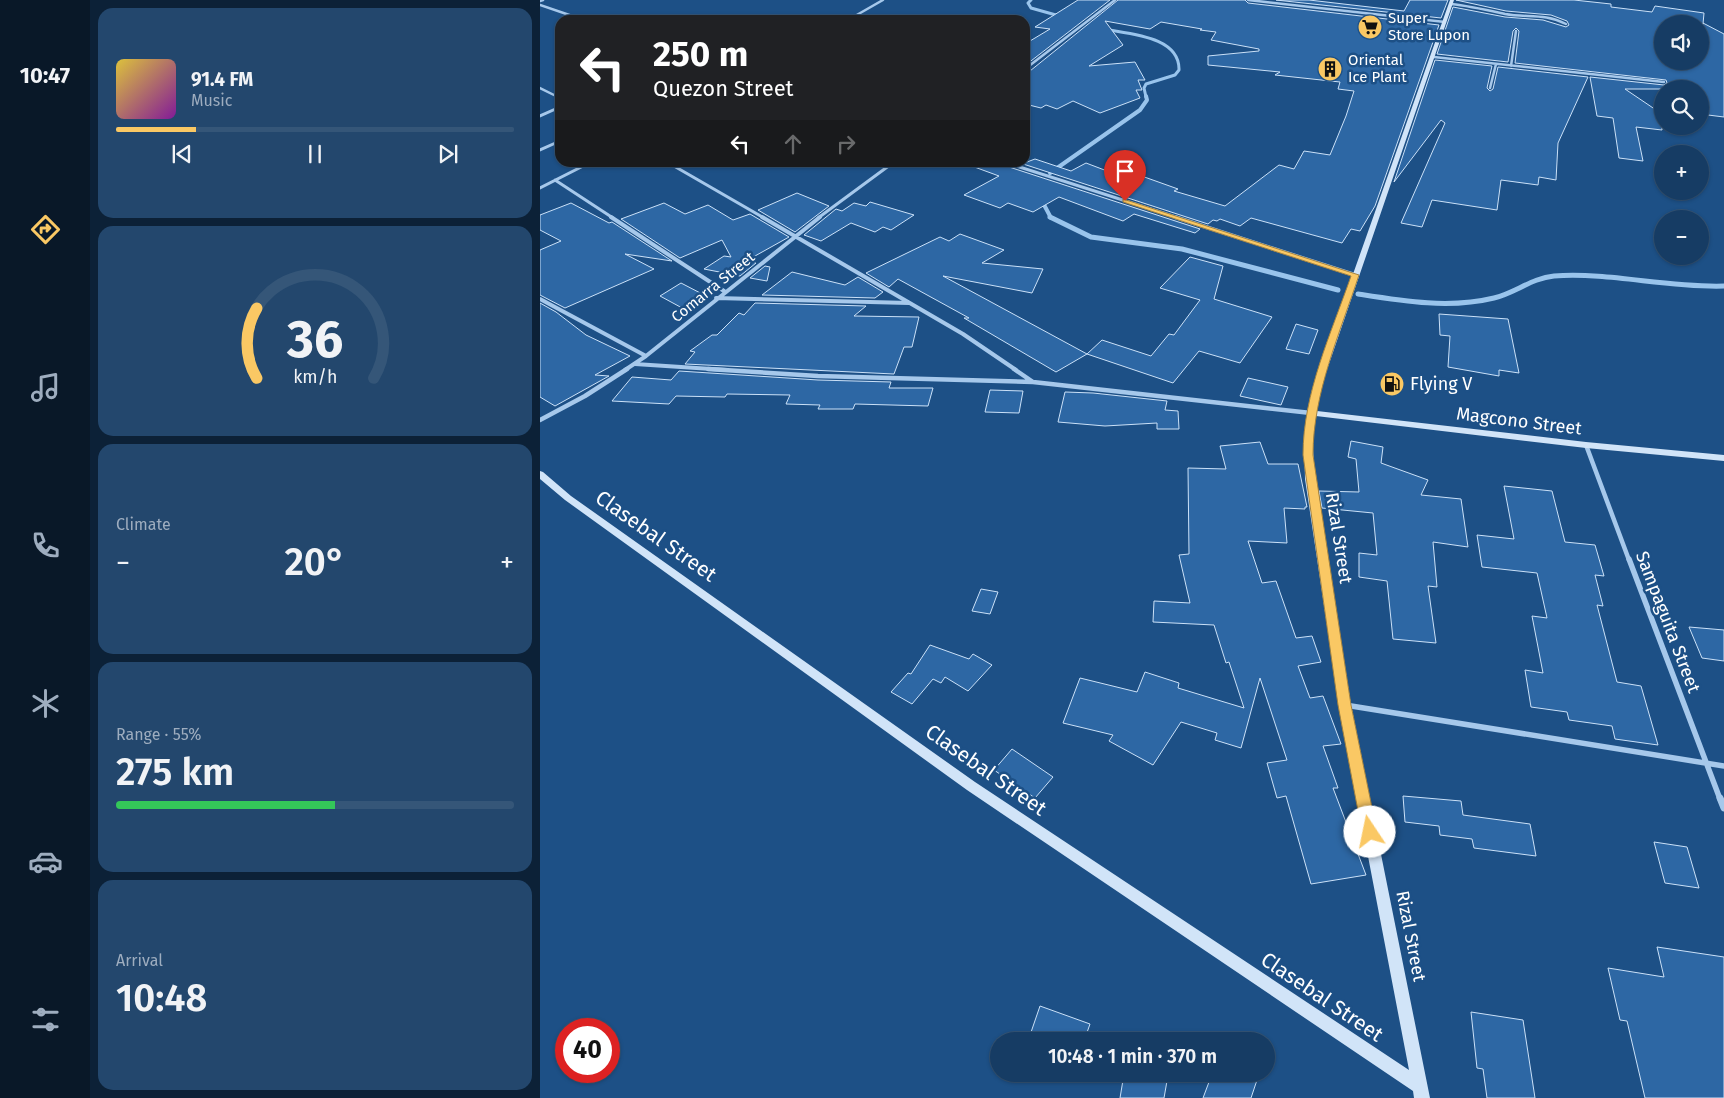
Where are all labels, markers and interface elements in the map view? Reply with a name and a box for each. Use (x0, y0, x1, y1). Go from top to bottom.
place label: Super Store Lupon (1388, 9, 1470, 44)
supermarket icon: Super Store Lupon (1357, 14, 1383, 40)
map controls (1654, 15, 1709, 265)
button: sound (1654, 15, 1709, 70)
text: 250 m (653, 33, 748, 75)
icon: left (570, 35, 635, 100)
place label: Oriental Ice Plant (1348, 51, 1407, 86)
building icon: Oriental Ice Plant (1317, 56, 1343, 82)
text: 10:47 (20, 62, 70, 89)
text: 91.4 FM (191, 68, 253, 91)
text: Quezon Street (653, 75, 794, 102)
button: search (1654, 80, 1709, 135)
text: Music (191, 91, 232, 110)
icon: left (726, 130, 754, 158)
icon: ahead (779, 130, 807, 158)
icon: right (832, 130, 860, 158)
icon: previous (168, 140, 196, 168)
icon: pause (301, 140, 329, 168)
icon: next (434, 140, 462, 168)
button: + (1654, 145, 1709, 200)
pin (1104, 150, 1146, 201)
icon: arrive (1111, 157, 1139, 185)
button: − (1654, 210, 1709, 265)
icon: directions (28, 212, 63, 247)
street label: Comarra Street (668, 248, 759, 326)
text: 36 (286, 308, 343, 371)
text: km/h (293, 366, 337, 388)
icon: music (28, 370, 63, 405)
fuel station icon: Flying V (1379, 371, 1405, 397)
place label: Flying V (1410, 373, 1472, 395)
street label: Magcono Street (1455, 402, 1583, 440)
street label: Clasebal Street (590, 485, 722, 588)
street label: Rizal Street (1321, 491, 1357, 586)
text: Climate (116, 515, 171, 534)
icon: phone (28, 528, 63, 563)
text: 20° (284, 539, 346, 585)
text: − (116, 546, 130, 579)
text: + (500, 546, 514, 579)
street label: Sampaguita Street (1631, 548, 1705, 696)
icon: climate (28, 686, 63, 721)
street label: Clasebal Street (920, 719, 1052, 822)
text: Range · 55% (116, 725, 202, 744)
text: 275 km (116, 749, 234, 795)
position arrow (1343, 805, 1395, 857)
icon: car (28, 844, 63, 879)
street label: Rizal Street (1391, 889, 1431, 984)
street label: Clasebal Street (1256, 946, 1389, 1048)
text: Arrival (116, 951, 163, 970)
text: 10:48 (116, 975, 207, 1021)
icon: filters (28, 1002, 63, 1037)
speed limit sign: 40 (555, 1018, 620, 1083)
text: 10:48 · 1 min · 370 m (1048, 1045, 1217, 1068)

